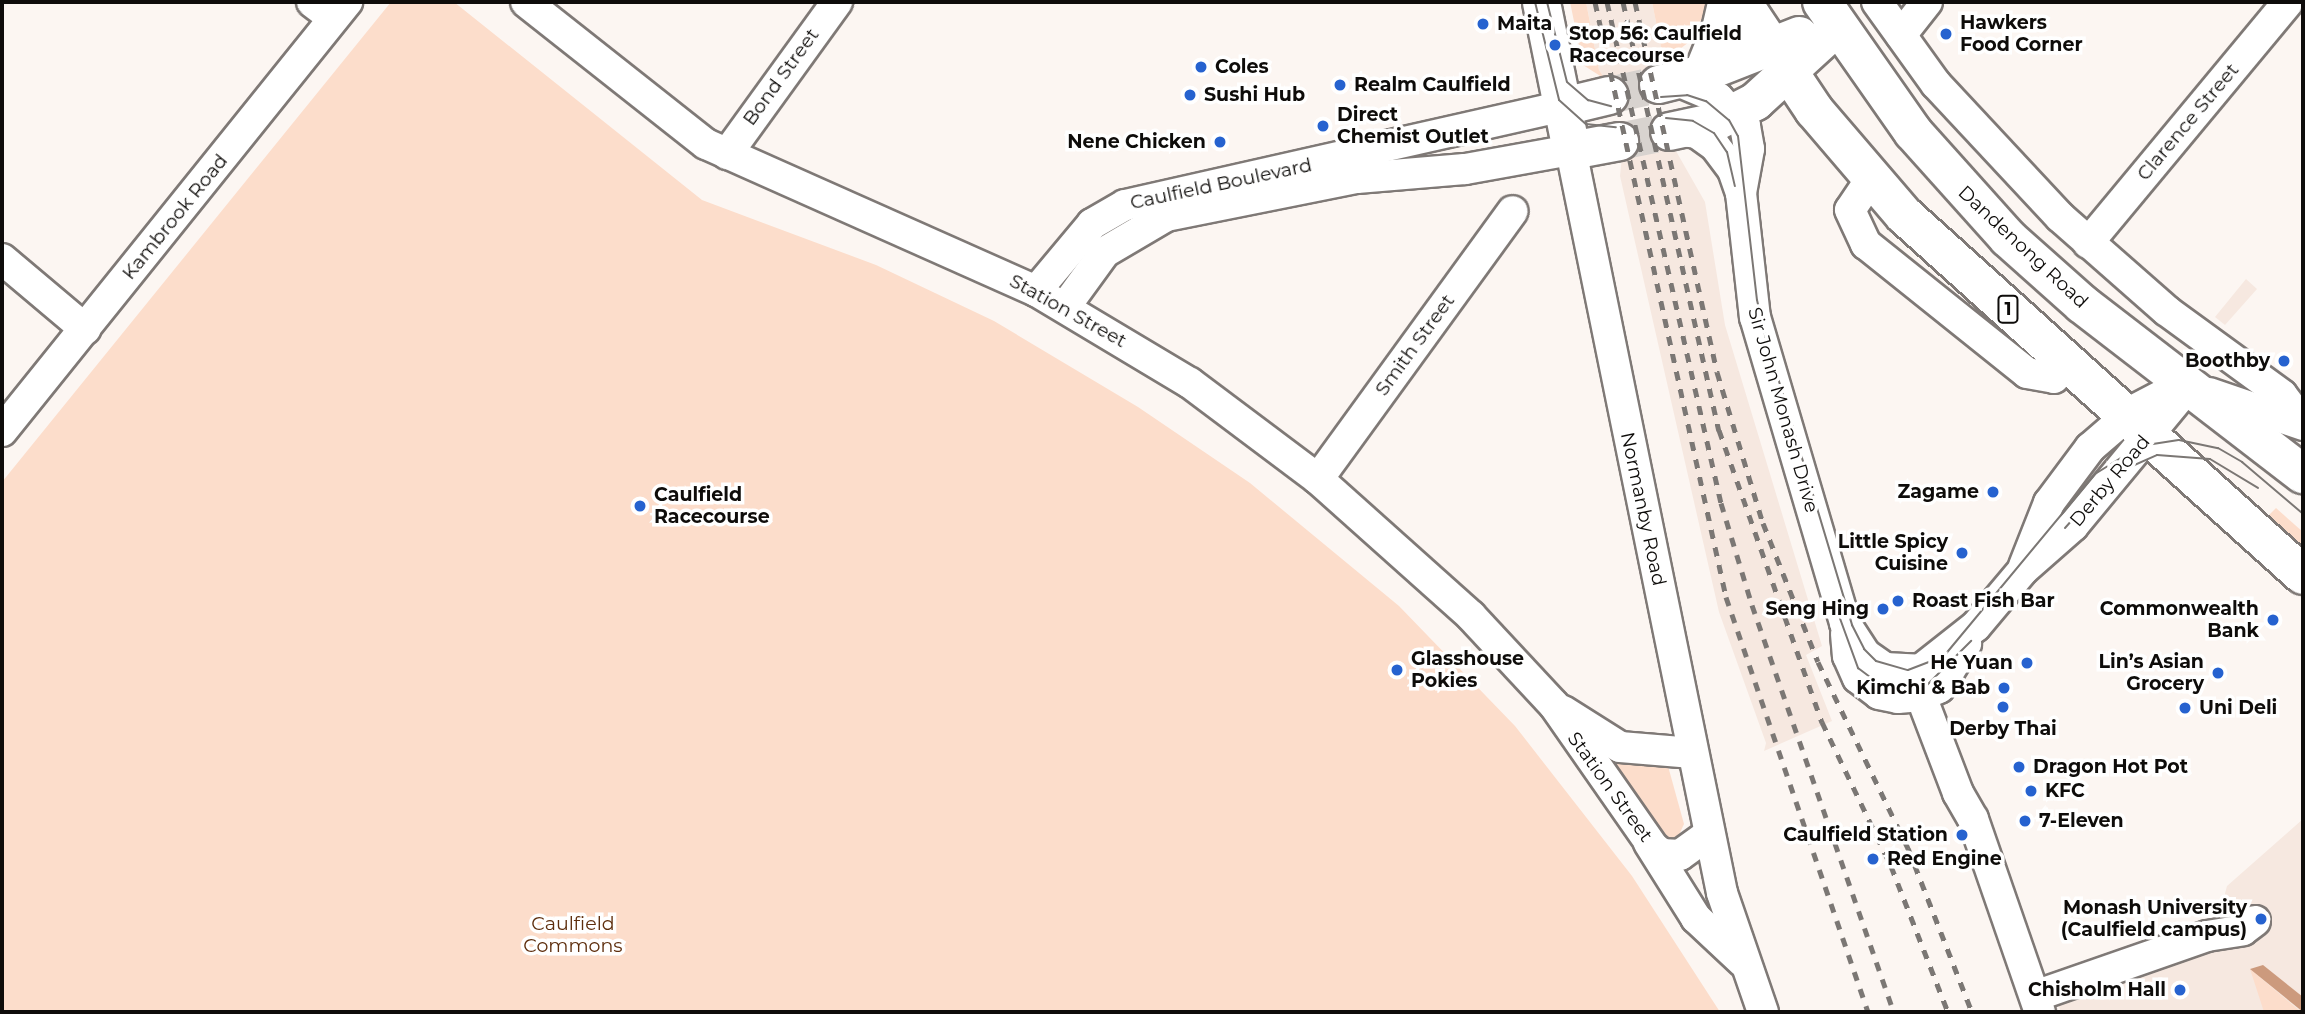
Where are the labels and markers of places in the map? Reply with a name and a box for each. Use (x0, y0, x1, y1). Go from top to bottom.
place label: Hawkers Food Corner (1960, 12, 2083, 56)
place label: Maita (1497, 13, 1552, 35)
marker: Maita (1475, 16, 1491, 32)
place label: Stop 56: Caulfield Racecourse (1569, 23, 1742, 67)
marker: Hawkers Food Corner (1938, 26, 1954, 42)
marker: Stop 56: Caulfield Racecourse (1547, 37, 1563, 53)
place label: Coles (1215, 56, 1269, 78)
marker: Coles (1193, 59, 1209, 75)
place label: Realm Caulfield (1354, 74, 1511, 96)
marker: Realm Caulfield (1332, 77, 1348, 93)
place label: Sushi Hub (1204, 84, 1305, 106)
marker: Sushi Hub (1182, 87, 1198, 103)
place label: Direct Chemist Outlet (1337, 104, 1489, 148)
marker: Direct Chemist Outlet (1315, 118, 1331, 134)
place label: Nene Chicken (1067, 131, 1206, 153)
marker: Nene Chicken (1212, 134, 1228, 150)
place label: Boothby (2185, 350, 2270, 372)
marker: Boothby (2276, 353, 2292, 369)
place label: Zagame (1897, 481, 1979, 503)
place label: Caulfield Racecourse (654, 484, 770, 528)
marker: Zagame (1985, 484, 2001, 500)
marker: Caulfield Racecourse (632, 498, 648, 514)
place label: Little Spicy Cuisine (1838, 531, 1948, 575)
marker: Little Spicy Cuisine (1954, 545, 1970, 561)
place label: Roast Fish Bar (1912, 590, 2055, 612)
marker: Roast Fish Bar (1890, 593, 1906, 609)
place label: Seng Hing (1765, 598, 1869, 620)
place label: Commonwealth Bank (2100, 598, 2259, 642)
marker: Seng Hing (1875, 601, 1891, 617)
marker: Commonwealth Bank (2265, 612, 2281, 628)
place label: Glasshouse Pokies (1411, 648, 1524, 692)
place label: Lin’s Asian Grocery (2099, 651, 2204, 695)
place label: He Yuan (1930, 652, 2013, 674)
marker: He Yuan (2019, 655, 2035, 671)
marker: Glasshouse Pokies (1389, 662, 1405, 678)
marker: Lin’s Asian Grocery (2210, 665, 2226, 681)
place label: Kimchi & Bab (1856, 677, 1990, 699)
marker: Kimchi & Bab (1996, 680, 2012, 696)
place label: Uni Deli (2199, 697, 2277, 719)
marker: Derby Thai (1995, 699, 2011, 715)
marker: Uni Deli (2177, 700, 2193, 716)
place label: Derby Thai (1949, 718, 2057, 740)
place label: Dragon Hot Pot (2033, 756, 2188, 778)
marker: Dragon Hot Pot (2011, 759, 2027, 775)
place label: KFC (2045, 780, 2085, 802)
marker: KFC (2023, 783, 2039, 799)
place label: 7-Eleven (2039, 810, 2124, 832)
marker: 7-Eleven (2017, 813, 2033, 829)
place label: Caulfield Station (1783, 824, 1948, 846)
marker: Caulfield Station (1954, 827, 1970, 843)
place label: Red Engine (1887, 848, 2002, 870)
marker: Red Engine (1865, 851, 1881, 867)
place label: Monash University (Caulfield campus) (2061, 897, 2247, 941)
marker: Monash University (Caulfield campus) (2253, 911, 2269, 927)
place label: Chisholm Hall (2028, 979, 2166, 1001)
marker: Chisholm Hall (2172, 982, 2188, 998)

